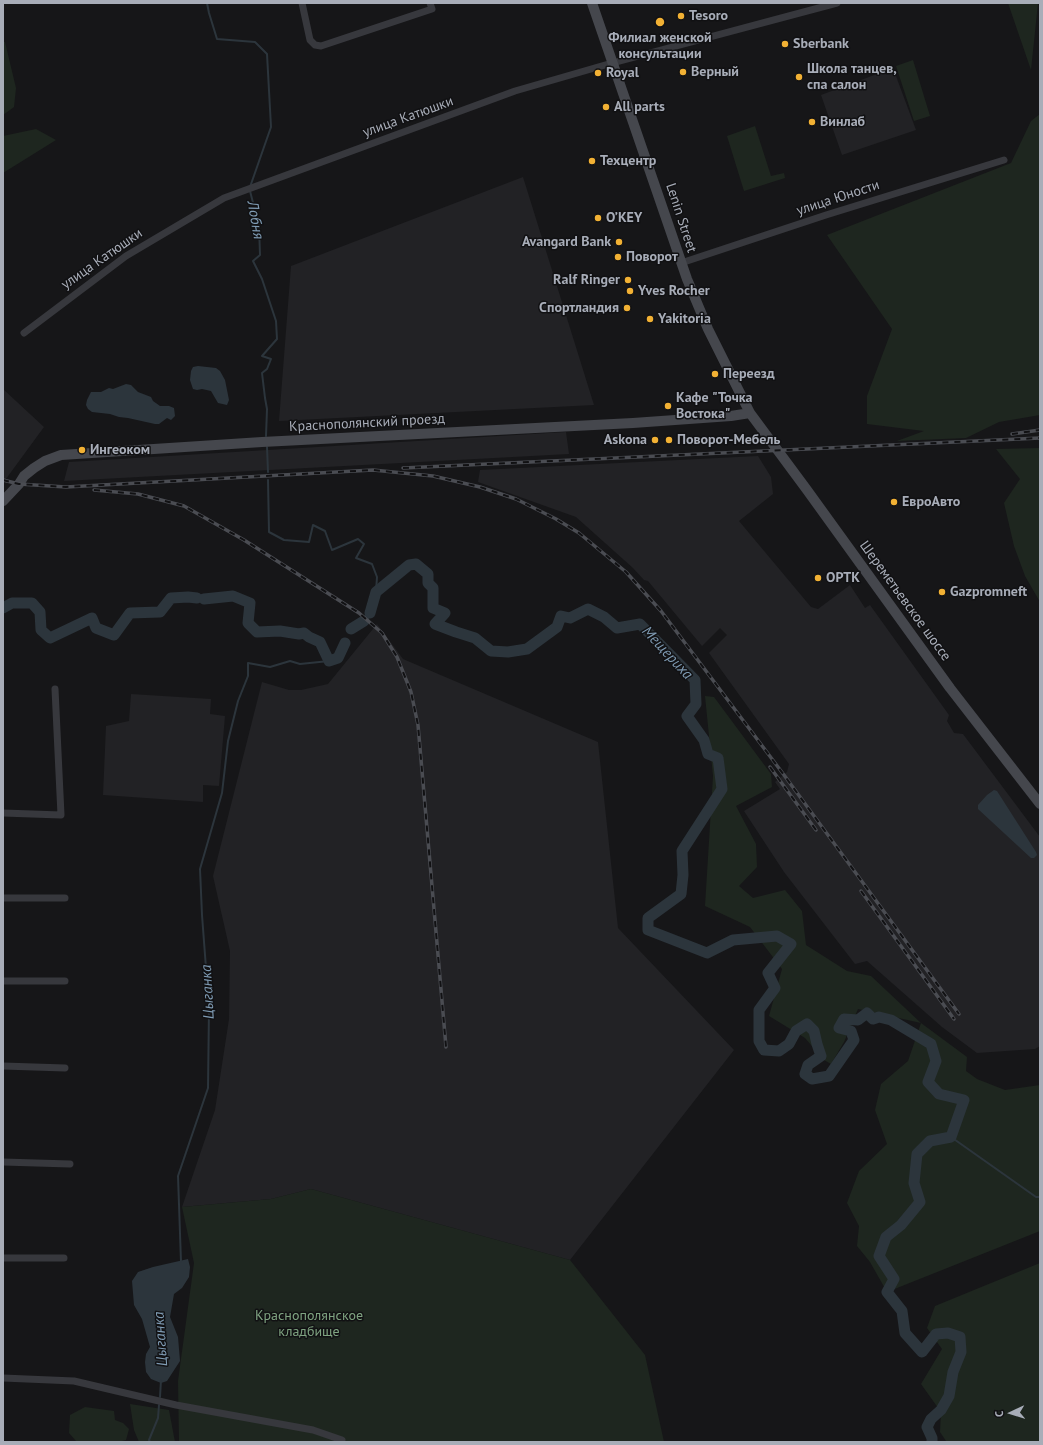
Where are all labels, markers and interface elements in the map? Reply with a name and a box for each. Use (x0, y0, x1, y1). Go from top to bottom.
place label: Tesoro (689, 8, 728, 24)
marker: Tesoro (676, 11, 686, 21)
marker: Филиал женской консультации (654, 16, 666, 28)
place label: Филиал женской консультации (608, 30, 712, 62)
place label: Sberbank (793, 36, 849, 52)
marker: Sberbank (780, 39, 790, 49)
place label: Школа танцев, спа салон (807, 61, 897, 94)
place label: Верный (691, 64, 739, 80)
place label: Royal (606, 65, 639, 81)
marker: Верный (678, 67, 688, 77)
marker: Royal (593, 68, 603, 78)
marker: Школа танцев, спа салон (794, 72, 804, 82)
street label: улица Катюшки (360, 93, 456, 141)
place label: All parts (614, 99, 665, 115)
marker: All parts (601, 102, 611, 112)
place label: Винлаб (820, 114, 865, 130)
marker: Винлаб (807, 117, 817, 127)
place label: Техцентр (600, 153, 656, 169)
marker: Техцентр (587, 156, 597, 166)
street label: улица Юности (794, 177, 882, 219)
street label: Lenin Street (662, 181, 700, 255)
water label: Лобня (243, 199, 267, 241)
place label: O’KEY (606, 210, 642, 226)
marker: O’KEY (593, 213, 603, 223)
street label: улица Катюшки (58, 225, 146, 293)
place label: Avangard Bank (522, 234, 611, 250)
marker: Avangard Bank (614, 237, 624, 247)
place label: Поворот (626, 249, 678, 265)
marker: Поворот (613, 252, 623, 262)
place label: Ralf Ringer (553, 272, 620, 288)
marker: Ralf Ringer (623, 275, 633, 285)
place label: Yves Rocher (638, 283, 710, 299)
marker: Yves Rocher (625, 286, 635, 296)
place label: Спортландия (539, 300, 619, 316)
marker: Спортландия (622, 303, 632, 313)
place label: Yakitoria (658, 311, 711, 327)
marker: Yakitoria (645, 314, 655, 324)
place label: Переезд (723, 366, 775, 382)
marker: Переезд (710, 369, 720, 379)
place label: Кафе "Точка Востока" (676, 390, 753, 422)
marker: Кафе "Точка Востока" (663, 401, 673, 411)
street label: Краснополянский проезд (289, 411, 445, 435)
place label: Askona (604, 432, 647, 448)
place label: Поворот-Мебель (677, 432, 780, 448)
marker: Askona (650, 435, 660, 445)
marker: Поворот-Мебель (664, 435, 674, 445)
place label: Ингеоком (90, 442, 150, 458)
marker: Ингеоком (77, 445, 87, 455)
place label: ЕвроАвто (902, 494, 960, 510)
marker: ЕвроАвто (889, 497, 899, 507)
street label: Шереметьевское шоссе (856, 538, 954, 664)
place label: ОРТК (826, 570, 860, 586)
marker: ОРТК (813, 573, 823, 583)
place label: Gazpromneft (950, 584, 1027, 600)
marker: Gazpromneft (937, 587, 947, 597)
water label: Мещериха (638, 623, 696, 683)
water label: Цыганка (198, 964, 218, 1020)
park label: Краснополянское кладбище (255, 1308, 363, 1340)
water label: Цыганка (150, 1311, 172, 1367)
north arrow (991, 1393, 1031, 1433)
text: С (992, 1410, 1006, 1417)

